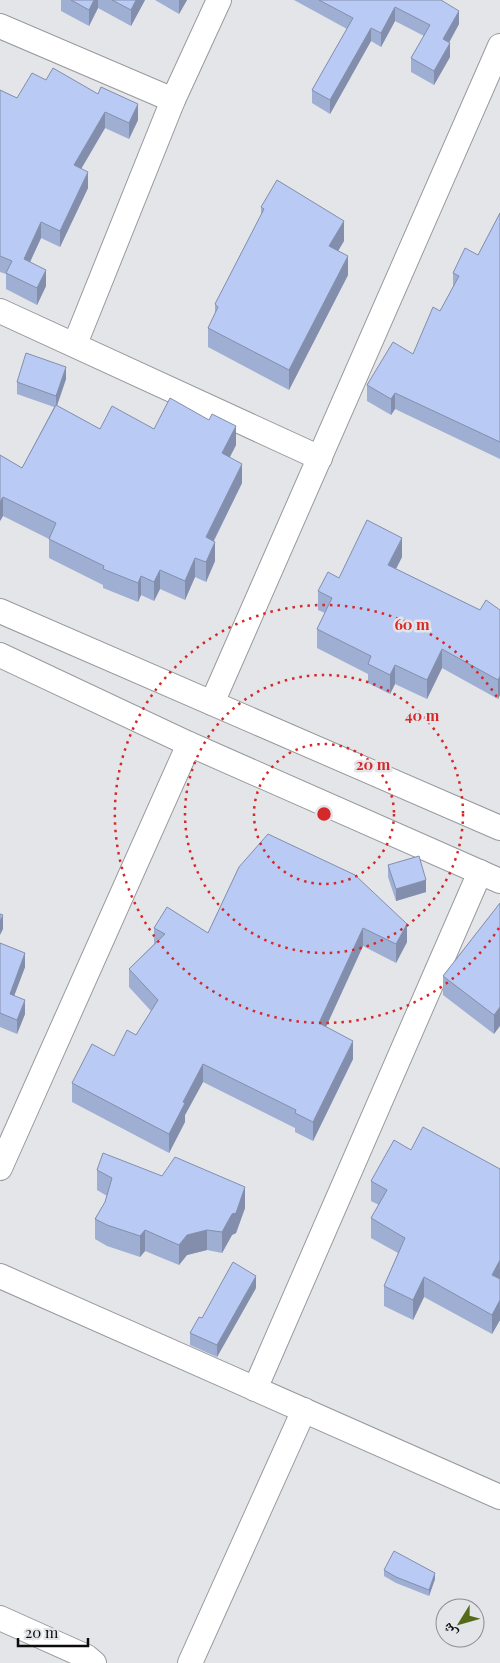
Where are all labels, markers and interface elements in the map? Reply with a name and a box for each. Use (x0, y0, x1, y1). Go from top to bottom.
text: 60 m (394, 614, 430, 634)
text: 40 m (405, 705, 440, 725)
text: 20 m (356, 754, 391, 774)
centre of rings (315, 805, 333, 823)
north arrow (435, 1598, 485, 1648)
scale bar (18, 1616, 88, 1648)
text: ش (437, 1619, 461, 1643)
text: 20 m (25, 1622, 59, 1642)

